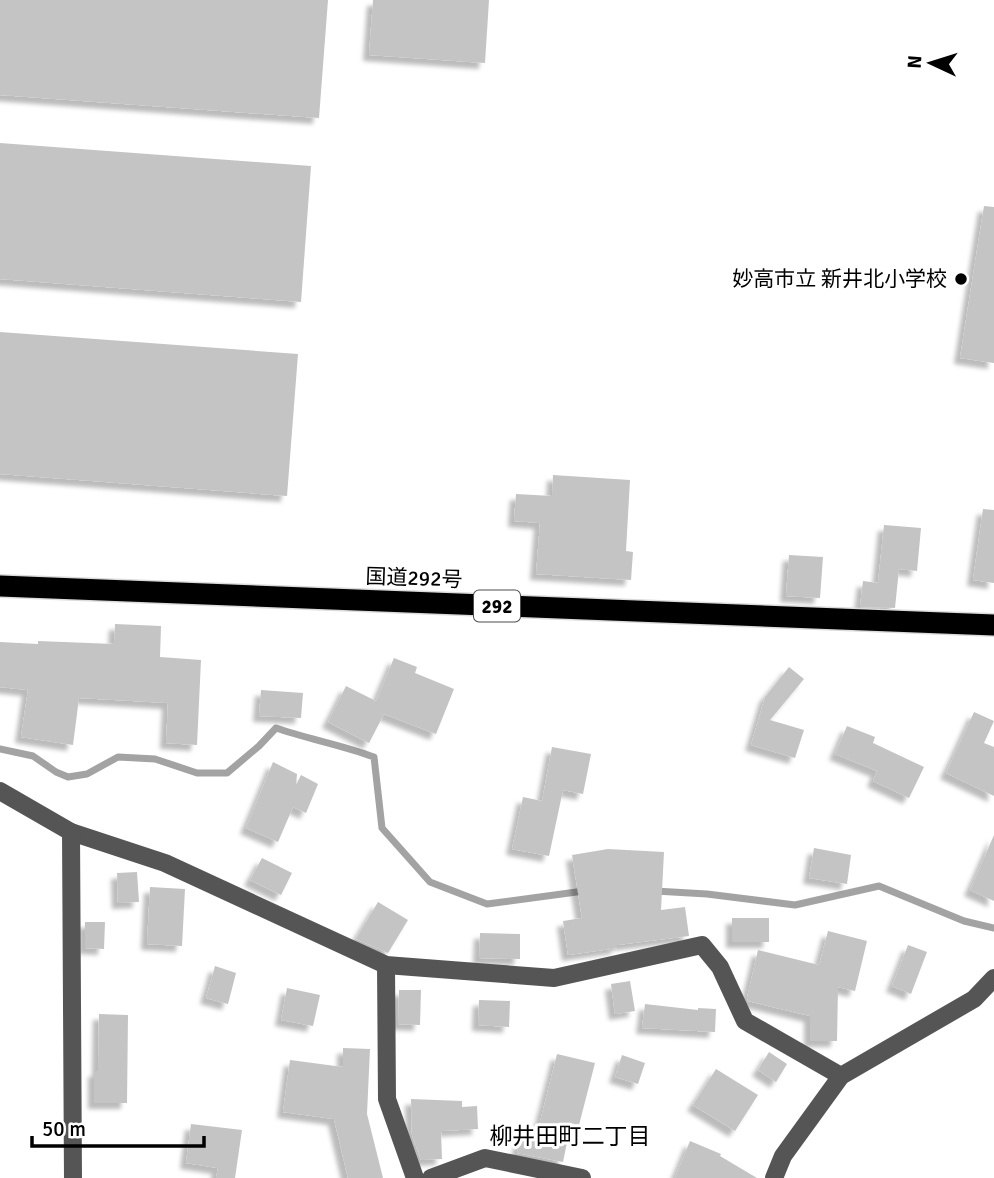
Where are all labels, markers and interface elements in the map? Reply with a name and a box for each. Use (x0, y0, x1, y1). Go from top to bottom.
north arrow (896, 28, 966, 98)
text: N (903, 54, 927, 69)
place label: 妙高市立 新井北小学校 (732, 266, 947, 292)
marker: 妙高市立 新井北小学校 (953, 271, 969, 287)
street label: 国道292号 (365, 563, 463, 593)
road number: 292 (474, 590, 520, 622)
scale bar (32, 1104, 203, 1148)
text: 50 m (42, 1116, 86, 1142)
district label: 柳井田町二丁目 (490, 1122, 651, 1151)

